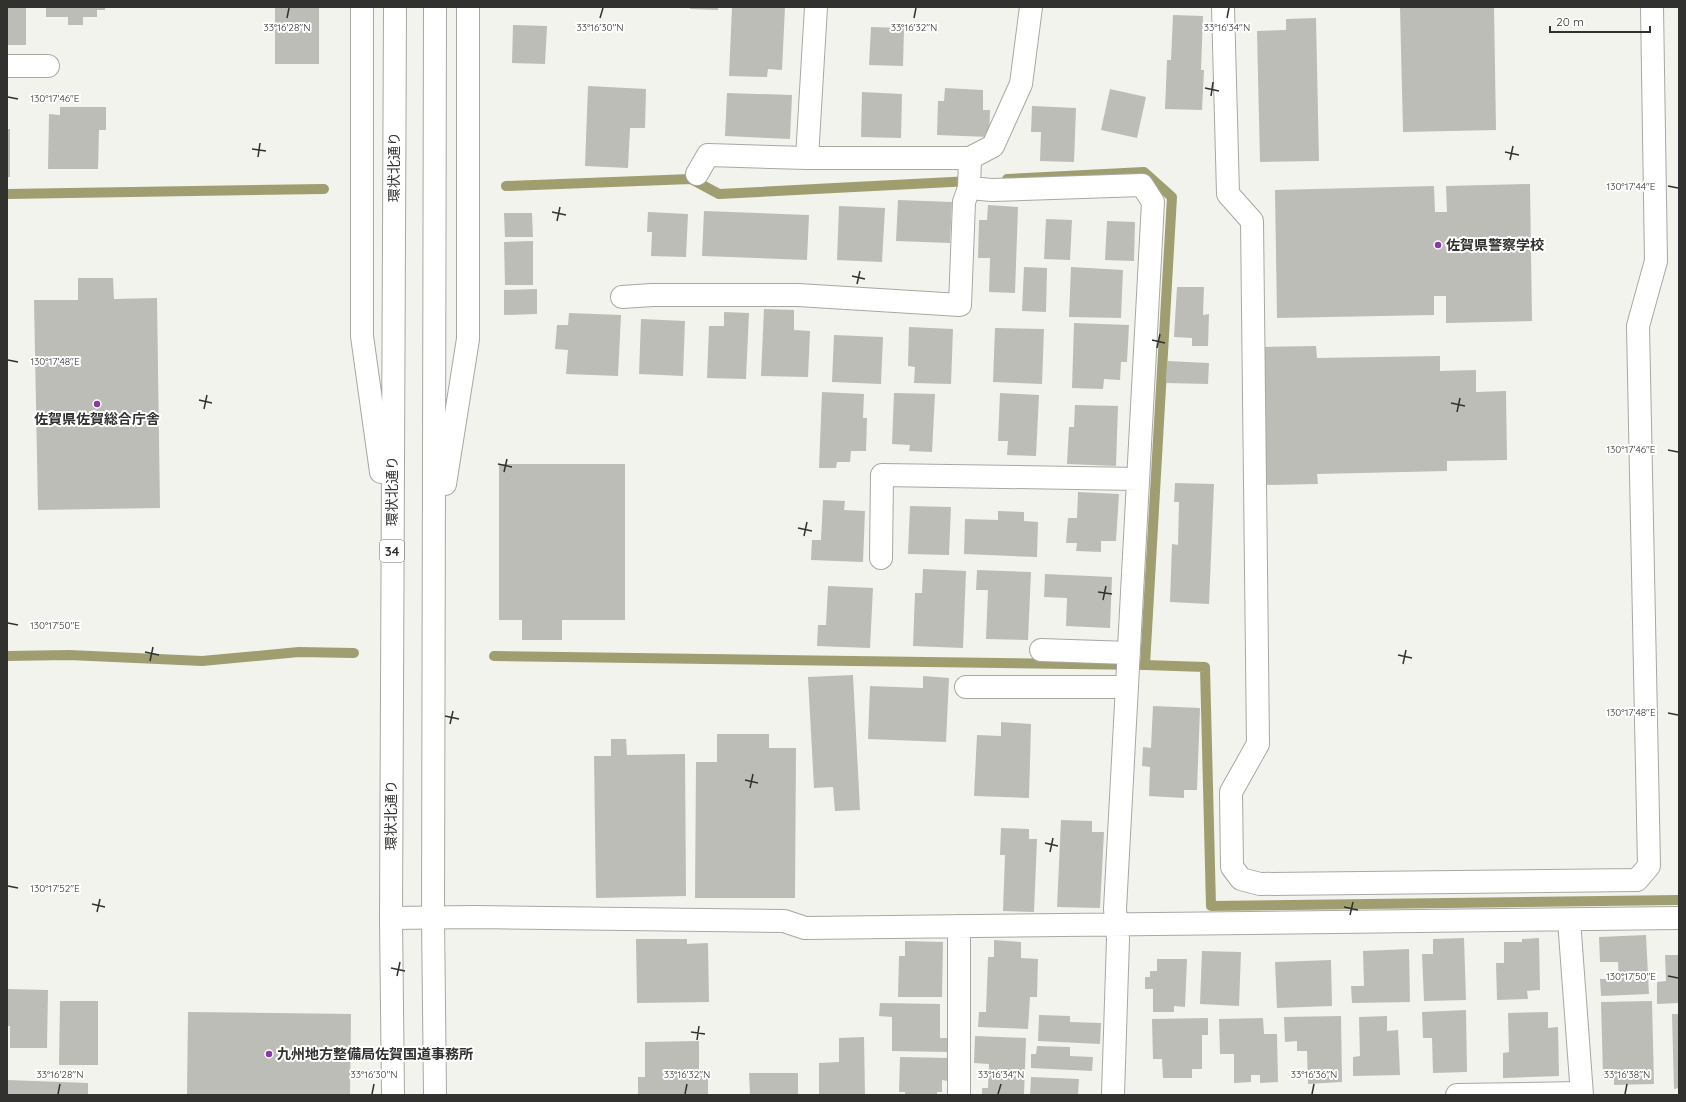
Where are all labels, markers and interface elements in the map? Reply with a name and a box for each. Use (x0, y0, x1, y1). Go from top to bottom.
scale bar (1550, 8, 1650, 34)
text: 20 m (1556, 14, 1584, 29)
text: 33°16'28"N (264, 21, 310, 34)
text: 33°16'30"N (576, 21, 624, 34)
text: 33°16'32"N (891, 21, 937, 34)
text: 33°16'34"N (1204, 21, 1250, 34)
text: 130°17'46"E (30, 92, 80, 105)
street label: 環状北通り (385, 132, 403, 202)
text: 130°17'44"E (1606, 180, 1656, 193)
place label: 佐賀県警察学校 (1446, 236, 1544, 254)
marker: 佐賀県警察学校 (1433, 240, 1443, 250)
text: 130°17'48"E (30, 355, 80, 368)
marker: 佐賀県佐賀総合庁舎 (92, 399, 102, 409)
place label: 佐賀県佐賀総合庁舎 (34, 410, 160, 428)
text: 130°17'46"E (1606, 443, 1656, 456)
street label: 環状北通り (383, 456, 401, 526)
road number: 34 (380, 540, 404, 562)
text: 130°17'50"E (30, 619, 80, 632)
text: 130°17'48"E (1606, 706, 1656, 719)
street label: 環状北通り (382, 780, 400, 850)
text: 130°17'52"E (30, 882, 80, 895)
text: 130°17'50"E (1606, 970, 1656, 983)
place label: 九州地方整備局佐賀国道事務所 (277, 1045, 473, 1063)
marker: 九州地方整備局佐賀国道事務所 (264, 1049, 274, 1059)
text: 33°16'28"N (37, 1068, 83, 1081)
text: 33°16'30"N (350, 1068, 398, 1081)
text: 33°16'32"N (664, 1068, 710, 1081)
text: 33°16'34"N (978, 1068, 1024, 1081)
text: 33°16'36"N (1291, 1068, 1337, 1081)
text: 33°16'38"N (1604, 1068, 1650, 1081)

